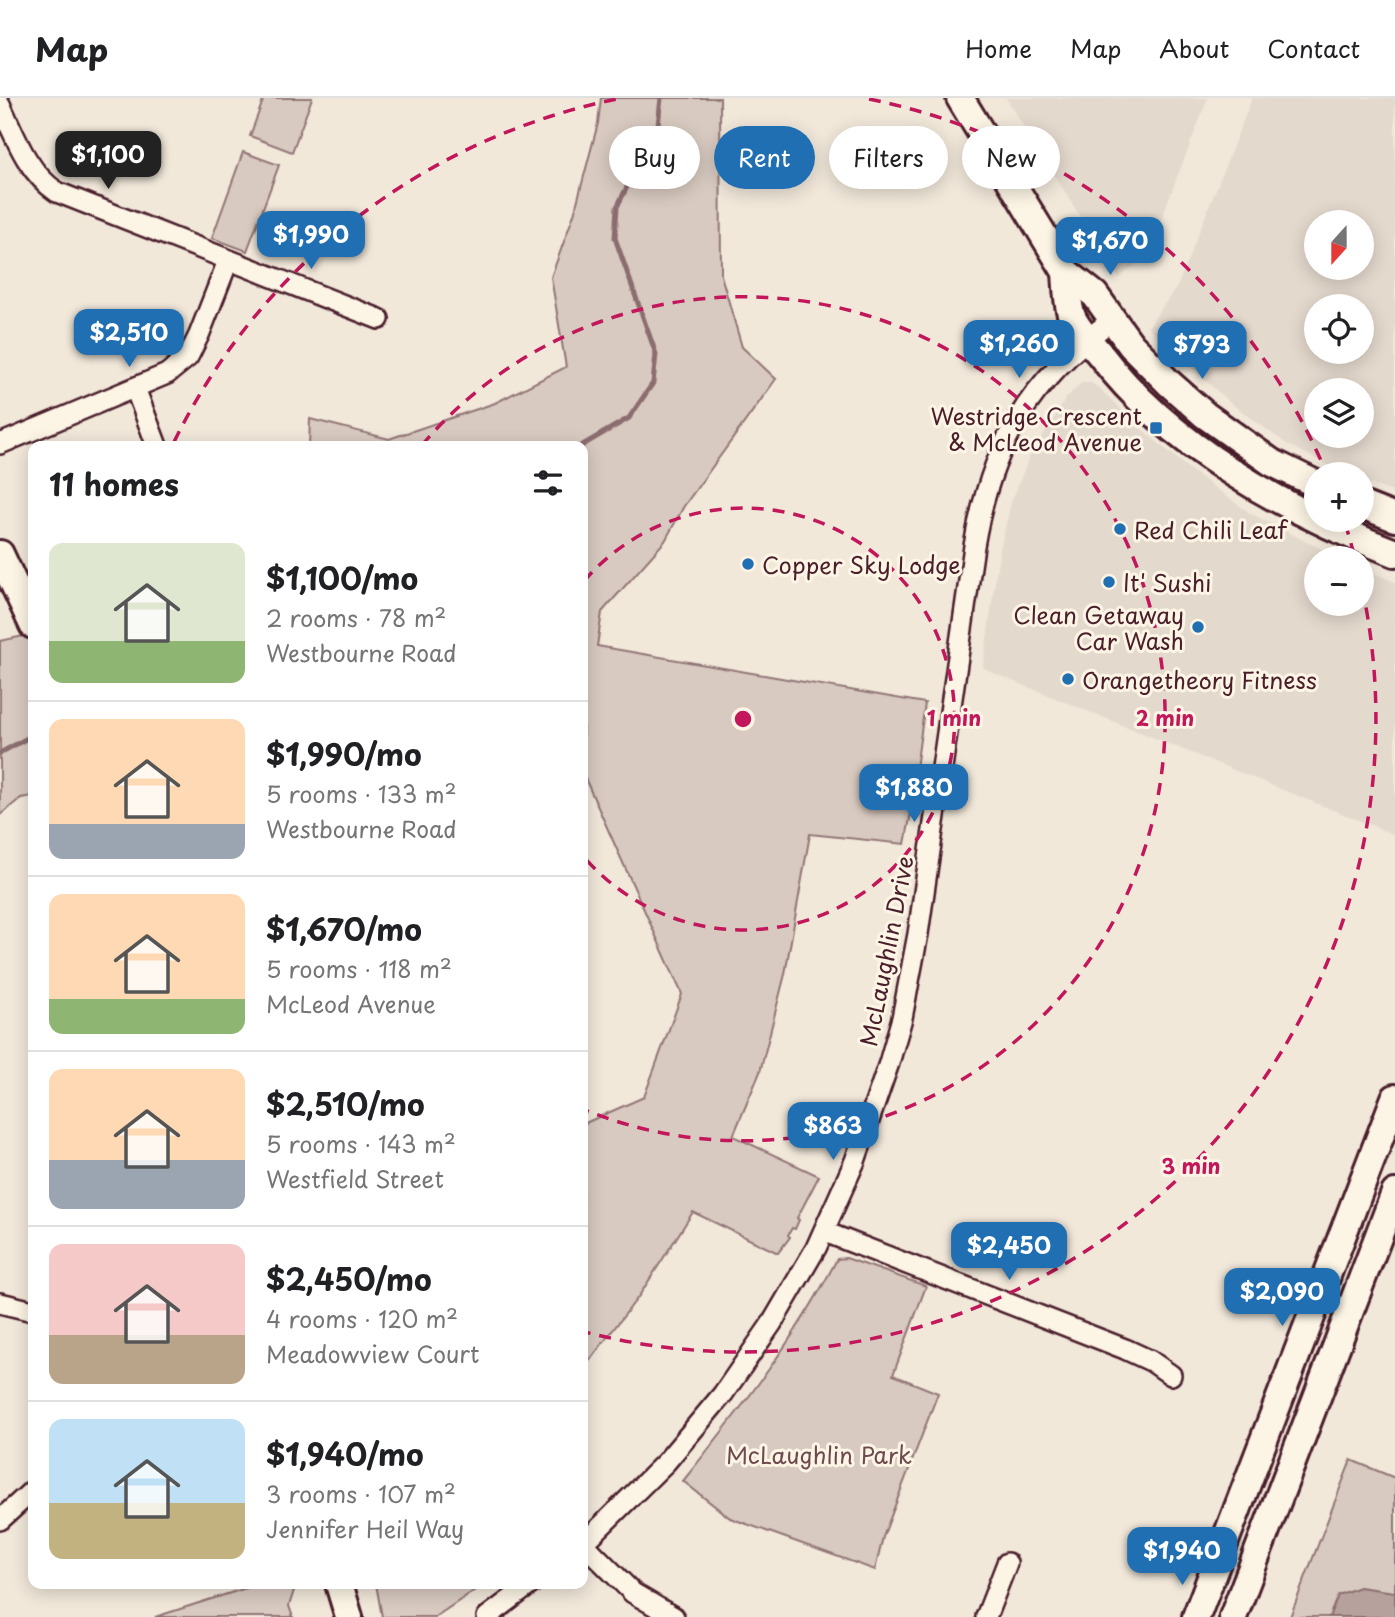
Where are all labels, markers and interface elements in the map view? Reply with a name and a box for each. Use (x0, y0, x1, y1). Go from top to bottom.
text: Map (35, 23, 108, 73)
text: Home (965, 30, 1032, 66)
text: Map (1070, 30, 1121, 66)
text: About (1159, 30, 1229, 66)
text: Contact (1267, 30, 1360, 66)
chip: Buy (609, 126, 700, 189)
chip: Rent (714, 126, 815, 189)
chip: Filters (829, 126, 948, 189)
chip: New (962, 126, 1060, 189)
pin: $1,100 (51, 132, 165, 191)
text: $1,100 (71, 136, 145, 171)
north arrow (1304, 210, 1374, 280)
map controls (1304, 210, 1374, 616)
pin: $1,990 (254, 212, 368, 271)
text: $1,990 (273, 216, 349, 251)
pin: $1,670 (1053, 218, 1167, 277)
text: $1,670 (1072, 222, 1148, 257)
button: locate (1304, 294, 1374, 364)
pin: $2,510 (72, 310, 186, 369)
text: $2,510 (90, 314, 168, 349)
pin: $1,260 (962, 320, 1076, 380)
pin: $793 (1161, 322, 1243, 381)
text: $1,260 (979, 325, 1059, 360)
text: $793 (1174, 326, 1230, 361)
button: layers (1304, 378, 1374, 448)
place label: Westridge Crescent & McLeod Avenue (931, 398, 1142, 459)
marker: Westridge Crescent & McLeod Avenue (1148, 420, 1164, 436)
text: 11 homes (49, 461, 179, 506)
button: + (1304, 462, 1374, 532)
icon: filters (529, 464, 567, 502)
place label: Red Chili Leaf (1134, 512, 1289, 547)
marker: Red Chili Leaf (1112, 521, 1128, 537)
button: − (1304, 546, 1374, 616)
place label: Copper Sky Lodge (762, 547, 961, 582)
text: $1,100/mo (266, 555, 418, 600)
marker: Copper Sky Lodge (740, 556, 756, 572)
place label: It' Sushi (1123, 565, 1211, 600)
icon: home (105, 571, 189, 655)
marker: It' Sushi (1101, 574, 1117, 590)
place label: Clean Getaway Car Wash (1013, 597, 1184, 658)
text: 2 rooms · 78 m² (266, 600, 446, 635)
marker: Clean Getaway Car Wash (1190, 619, 1206, 635)
text: Westbourne Road (266, 635, 457, 670)
place label: Orangetheory Fitness (1082, 662, 1317, 697)
marker: Orangetheory Fitness (1060, 671, 1076, 687)
text: 1 min (927, 701, 981, 733)
text: 2 min (1136, 701, 1194, 733)
centre of rings (731, 707, 755, 731)
text: $1,990/mo (266, 731, 422, 776)
icon: home (105, 747, 189, 831)
pin: $1,880 (857, 764, 971, 824)
text: $1,880 (875, 769, 953, 804)
text: 5 rooms · 133 m² (266, 776, 457, 811)
text: Westbourne Road (266, 811, 457, 846)
street label: McLaughlin Drive (850, 853, 922, 1049)
text: $1,670/mo (266, 906, 422, 951)
icon: home (105, 922, 189, 1006)
text: 5 rooms · 118 m² (266, 951, 452, 986)
text: McLeod Avenue (266, 986, 436, 1021)
text: $2,510/mo (266, 1081, 425, 1126)
icon: home (105, 1097, 189, 1181)
pin: $863 (792, 1102, 874, 1162)
text: $863 (804, 1107, 862, 1142)
text: 5 rooms · 143 m² (266, 1126, 456, 1161)
text: 3 min (1161, 1149, 1221, 1181)
text: Westfield Street (266, 1161, 444, 1196)
pin: $2,450 (952, 1222, 1066, 1282)
text: $2,450 (967, 1227, 1051, 1262)
text: $2,450/mo (266, 1256, 432, 1301)
pin: $2,090 (1225, 1268, 1339, 1328)
icon: home (105, 1272, 189, 1356)
text: $2,090 (1240, 1273, 1324, 1308)
text: 4 rooms · 120 m² (266, 1301, 458, 1336)
text: Meadowview Court (266, 1336, 479, 1371)
text: $1,940/mo (266, 1431, 424, 1476)
park label: McLaughlin Park (726, 1437, 912, 1472)
icon: home (105, 1447, 189, 1531)
text: 3 rooms · 107 m² (266, 1476, 456, 1511)
text: Jennifer Heil Way (266, 1511, 464, 1546)
pin: $1,940 (1125, 1528, 1239, 1587)
text: $1,940 (1143, 1532, 1221, 1567)

